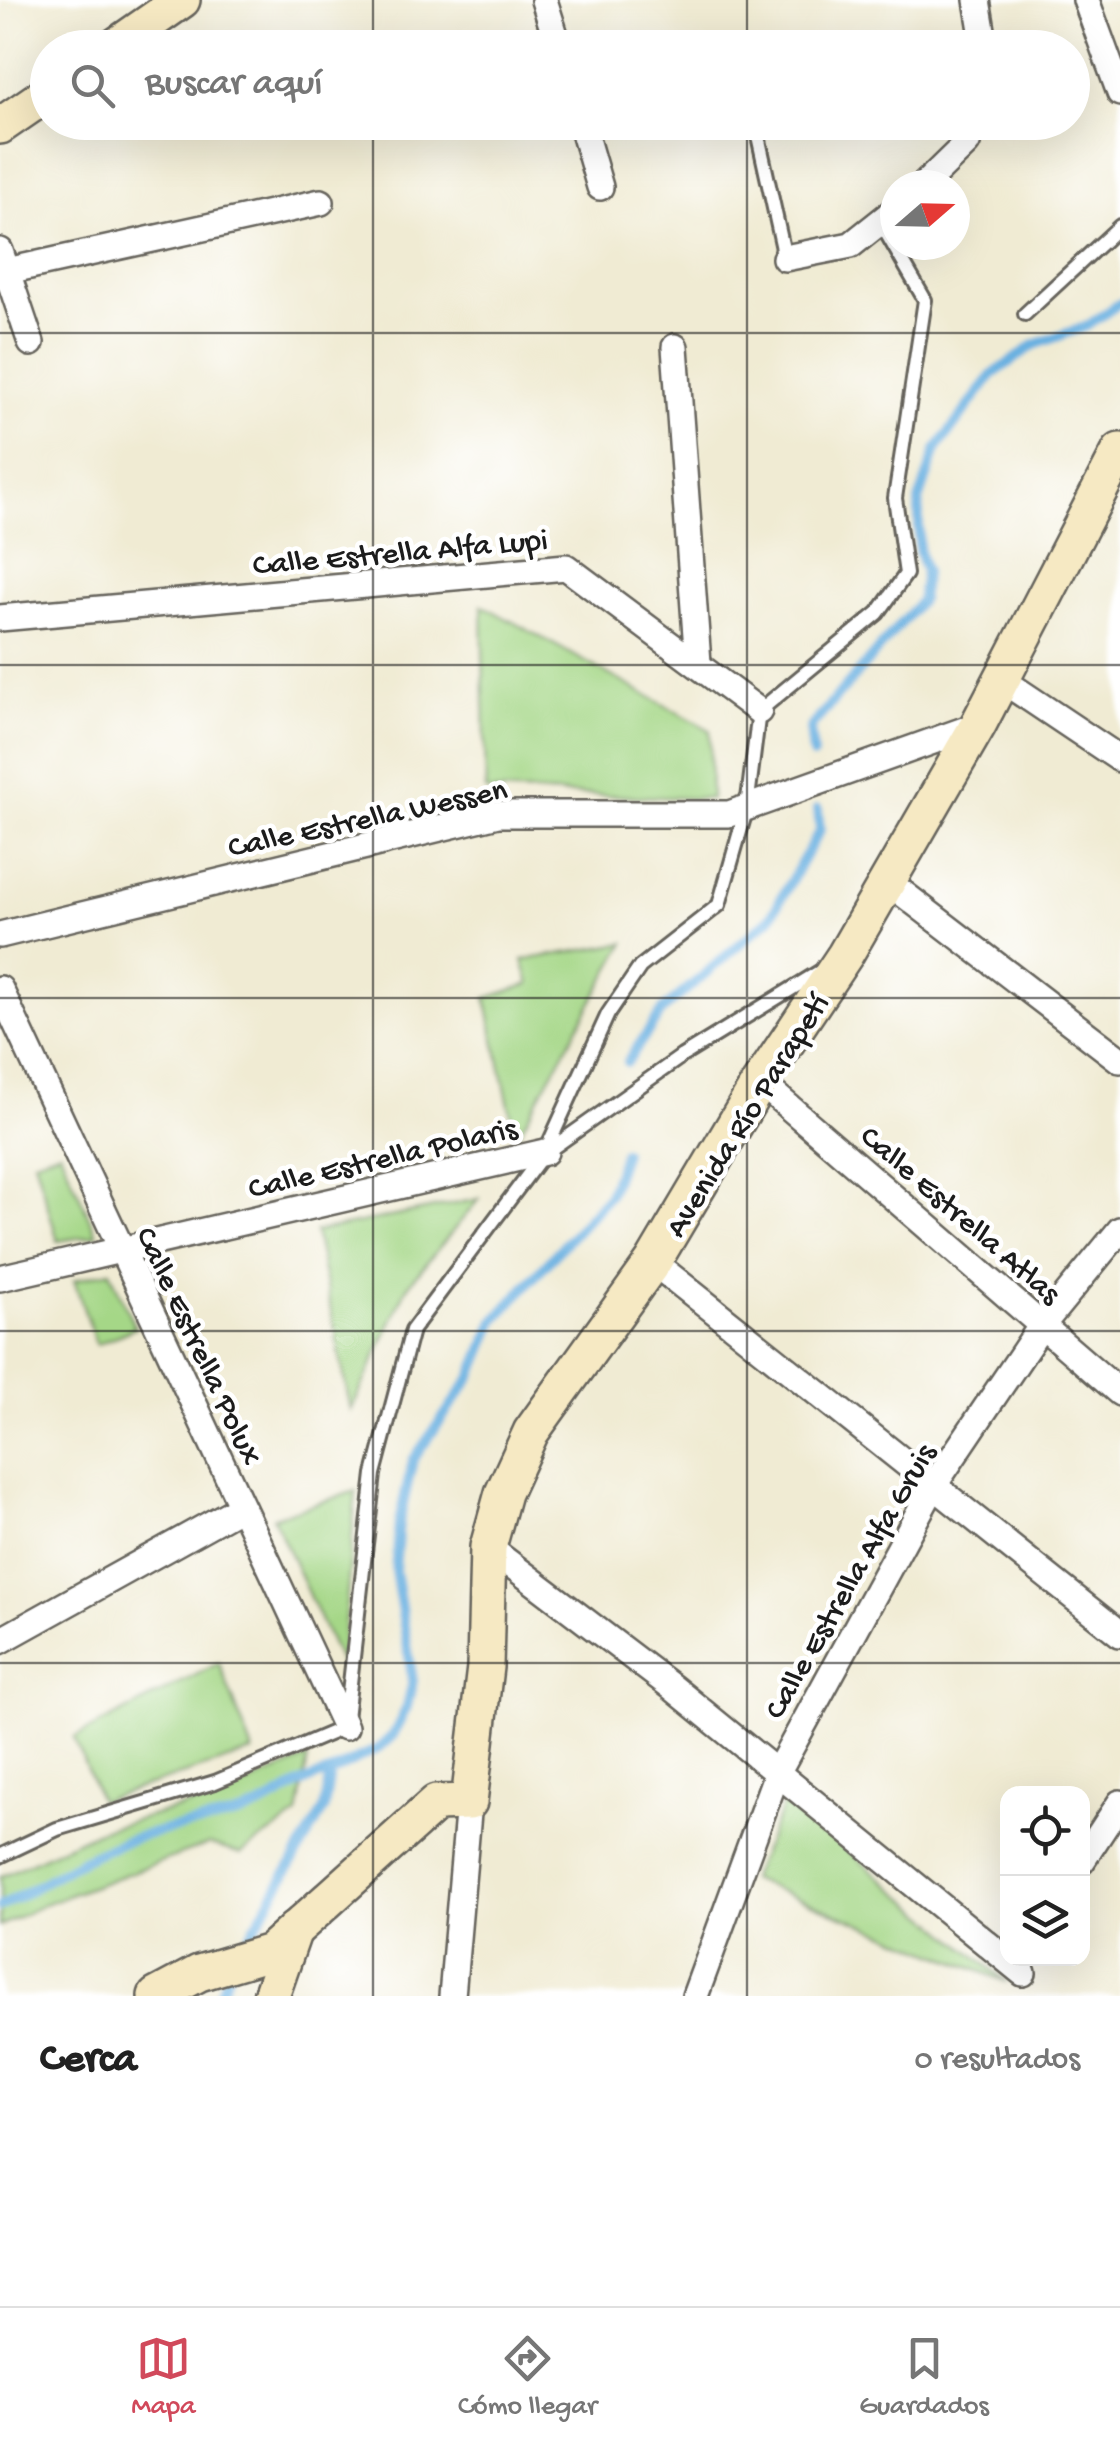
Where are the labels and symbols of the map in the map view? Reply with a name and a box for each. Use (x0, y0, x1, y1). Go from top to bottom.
north arrow (880, 170, 970, 260)
street label: Calle Estrella Alfa Lupi (251, 523, 549, 587)
street label: Calle Estrella Wessen (225, 773, 511, 869)
street label: Avenida Río Parapetí (659, 987, 840, 1246)
street label: Calle Estrella Polaris (245, 1111, 522, 1210)
street label: Calle Estrella Atlas (850, 1119, 1068, 1315)
street label: Calle Estrella Polux (125, 1222, 268, 1472)
street label: Calle Estrella Alfa Gruis (758, 1437, 947, 1727)

